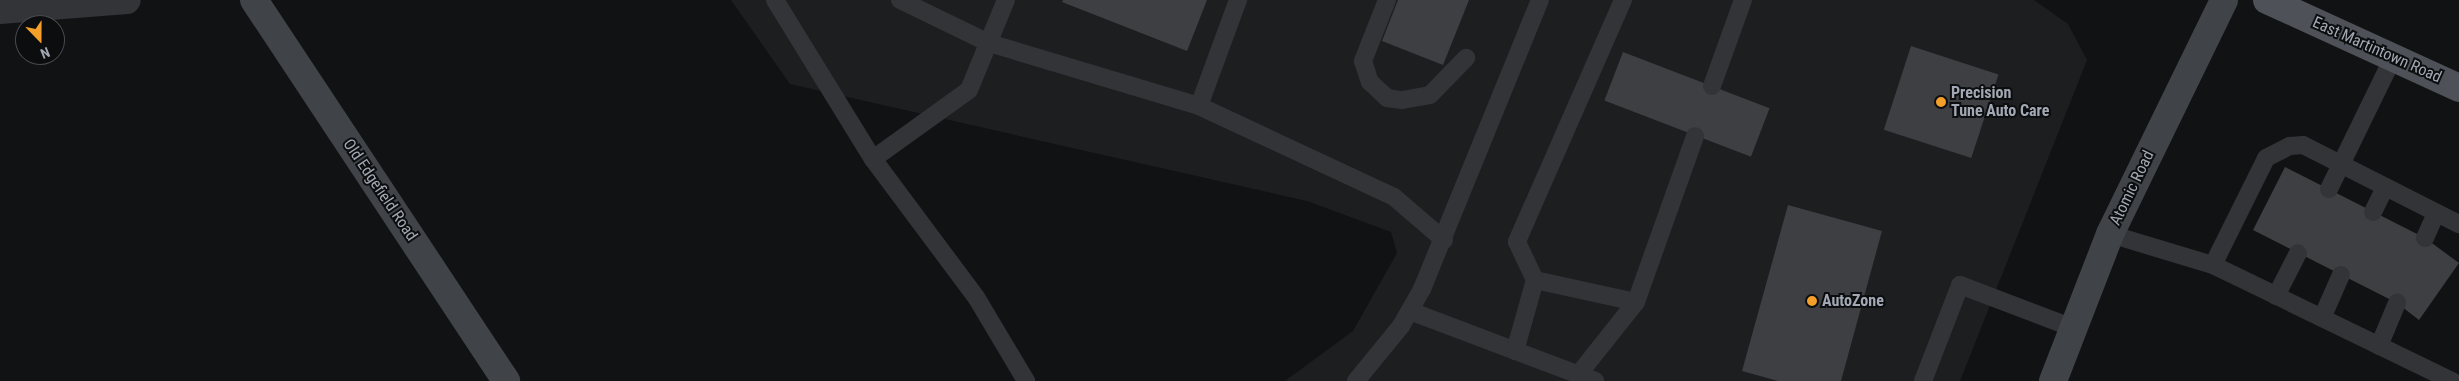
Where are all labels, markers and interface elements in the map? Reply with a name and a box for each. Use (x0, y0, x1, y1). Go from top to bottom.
street label: East Martintown Road (2310, 13, 2444, 87)
north arrow (15, 15, 65, 65)
text: N (38, 44, 52, 62)
place label: Precision Tune Auto Care (1951, 83, 2049, 121)
marker: Precision Tune Auto Care (1935, 96, 1947, 108)
street label: Old Edgefield Road (339, 135, 421, 245)
street label: Atomic Road (2106, 148, 2158, 228)
place label: AutoZone (1822, 291, 1884, 311)
marker: AutoZone (1806, 295, 1818, 307)

